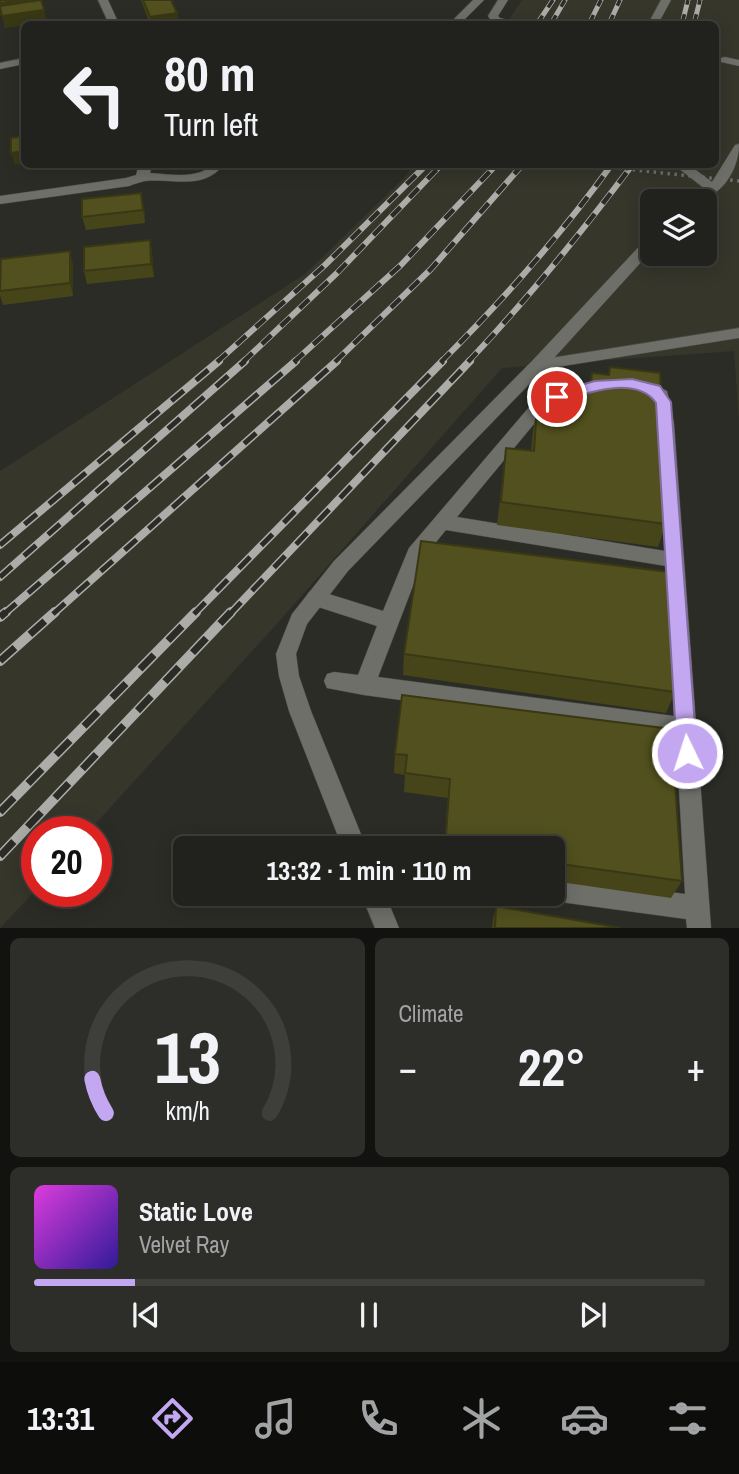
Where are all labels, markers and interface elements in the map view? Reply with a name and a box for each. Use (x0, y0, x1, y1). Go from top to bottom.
text: 80 m (164, 40, 256, 106)
icon: left (49, 49, 140, 140)
text: Turn left (164, 103, 258, 146)
map controls (640, 189, 717, 266)
button: layers (640, 189, 717, 266)
pin (527, 367, 587, 427)
icon: arrive (538, 378, 576, 416)
position arrow (650, 716, 724, 790)
speed limit sign: 20 (21, 816, 112, 907)
text: 13:32 · 1 min · 110 m (266, 853, 472, 888)
text: Climate (399, 998, 463, 1029)
text: 13 (154, 1009, 220, 1107)
text: 22° (518, 1032, 586, 1102)
text: − (399, 1042, 417, 1093)
text: + (687, 1042, 705, 1093)
text: km/h (165, 1094, 209, 1128)
text: Static Love (139, 1194, 253, 1229)
text: Velvet Ray (139, 1229, 229, 1260)
icon: previous (127, 1296, 165, 1334)
icon: pause (350, 1296, 388, 1334)
icon: next (574, 1296, 612, 1334)
icon: directions (148, 1394, 197, 1443)
icon: music (251, 1394, 300, 1443)
icon: phone (354, 1394, 403, 1443)
icon: climate (457, 1394, 506, 1443)
icon: car (560, 1394, 609, 1443)
icon: filters (663, 1394, 712, 1443)
text: 13:31 (27, 1397, 94, 1440)

